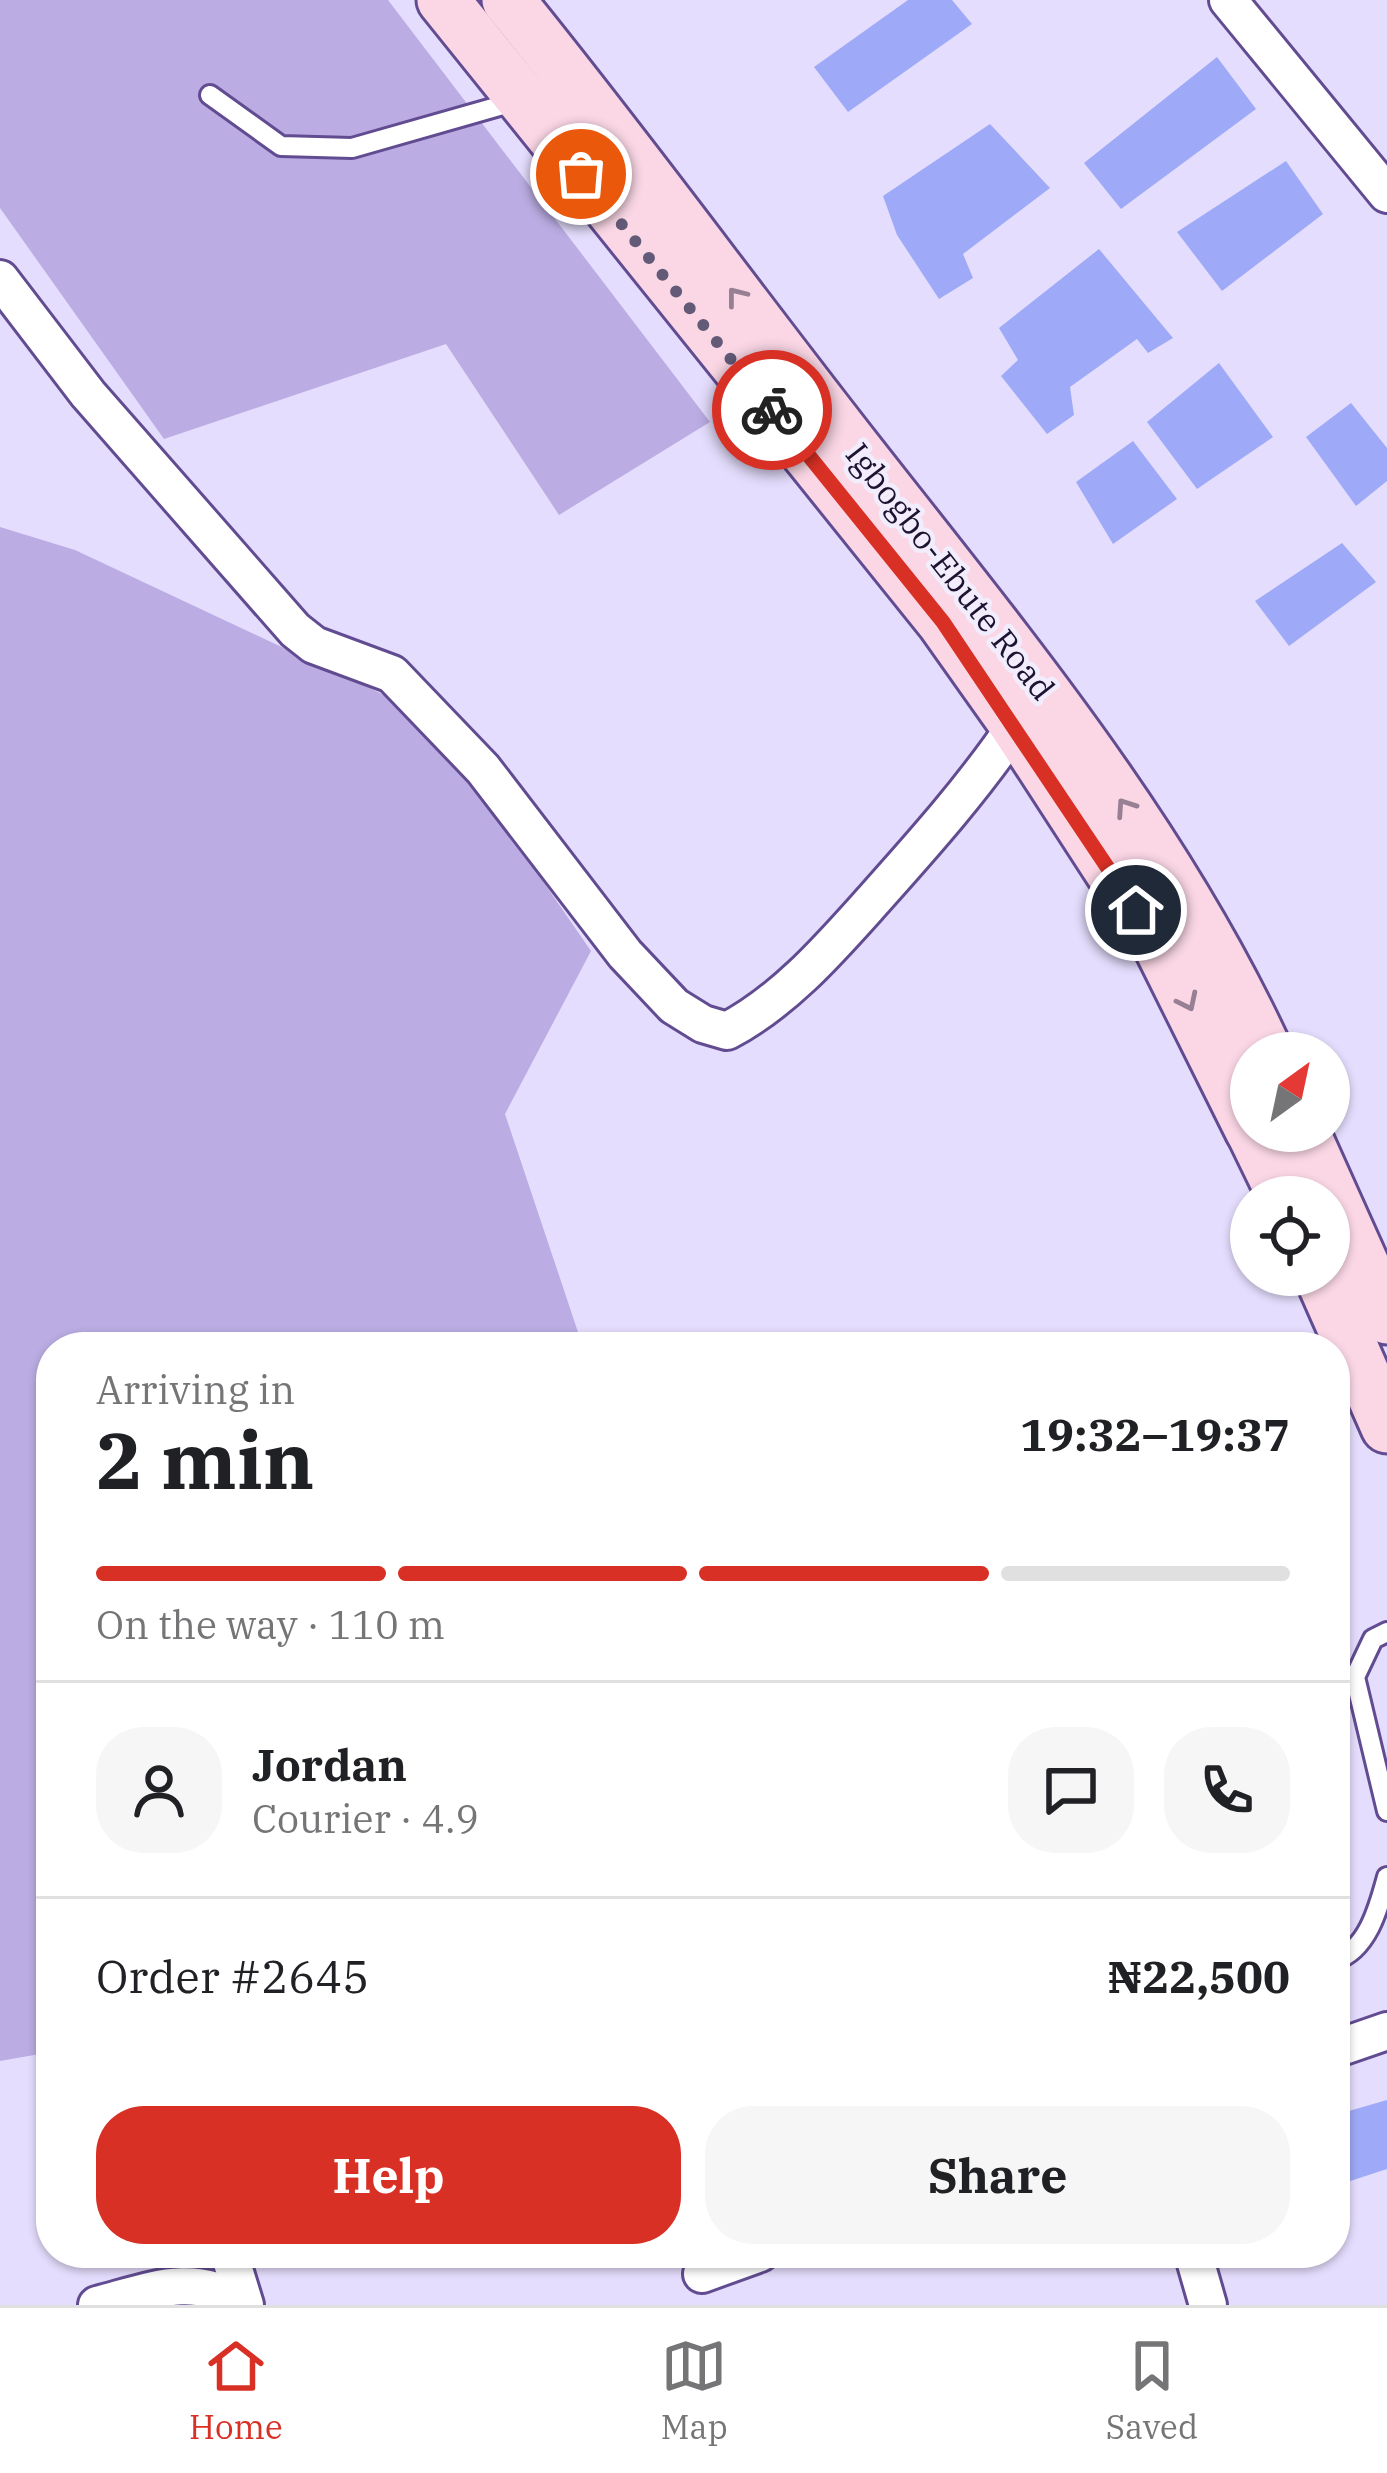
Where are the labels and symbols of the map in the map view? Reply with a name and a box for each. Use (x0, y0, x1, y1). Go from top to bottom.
pin (530, 123, 632, 225)
one-way arrow (729, 287, 751, 309)
courier (712, 350, 832, 470)
street label: Igbogbo-Ebute Road (837, 434, 1065, 708)
one-way arrow (1117, 798, 1139, 820)
pin (1085, 859, 1187, 961)
one-way arrow (1173, 990, 1196, 1012)
north arrow (1230, 1032, 1350, 1152)

